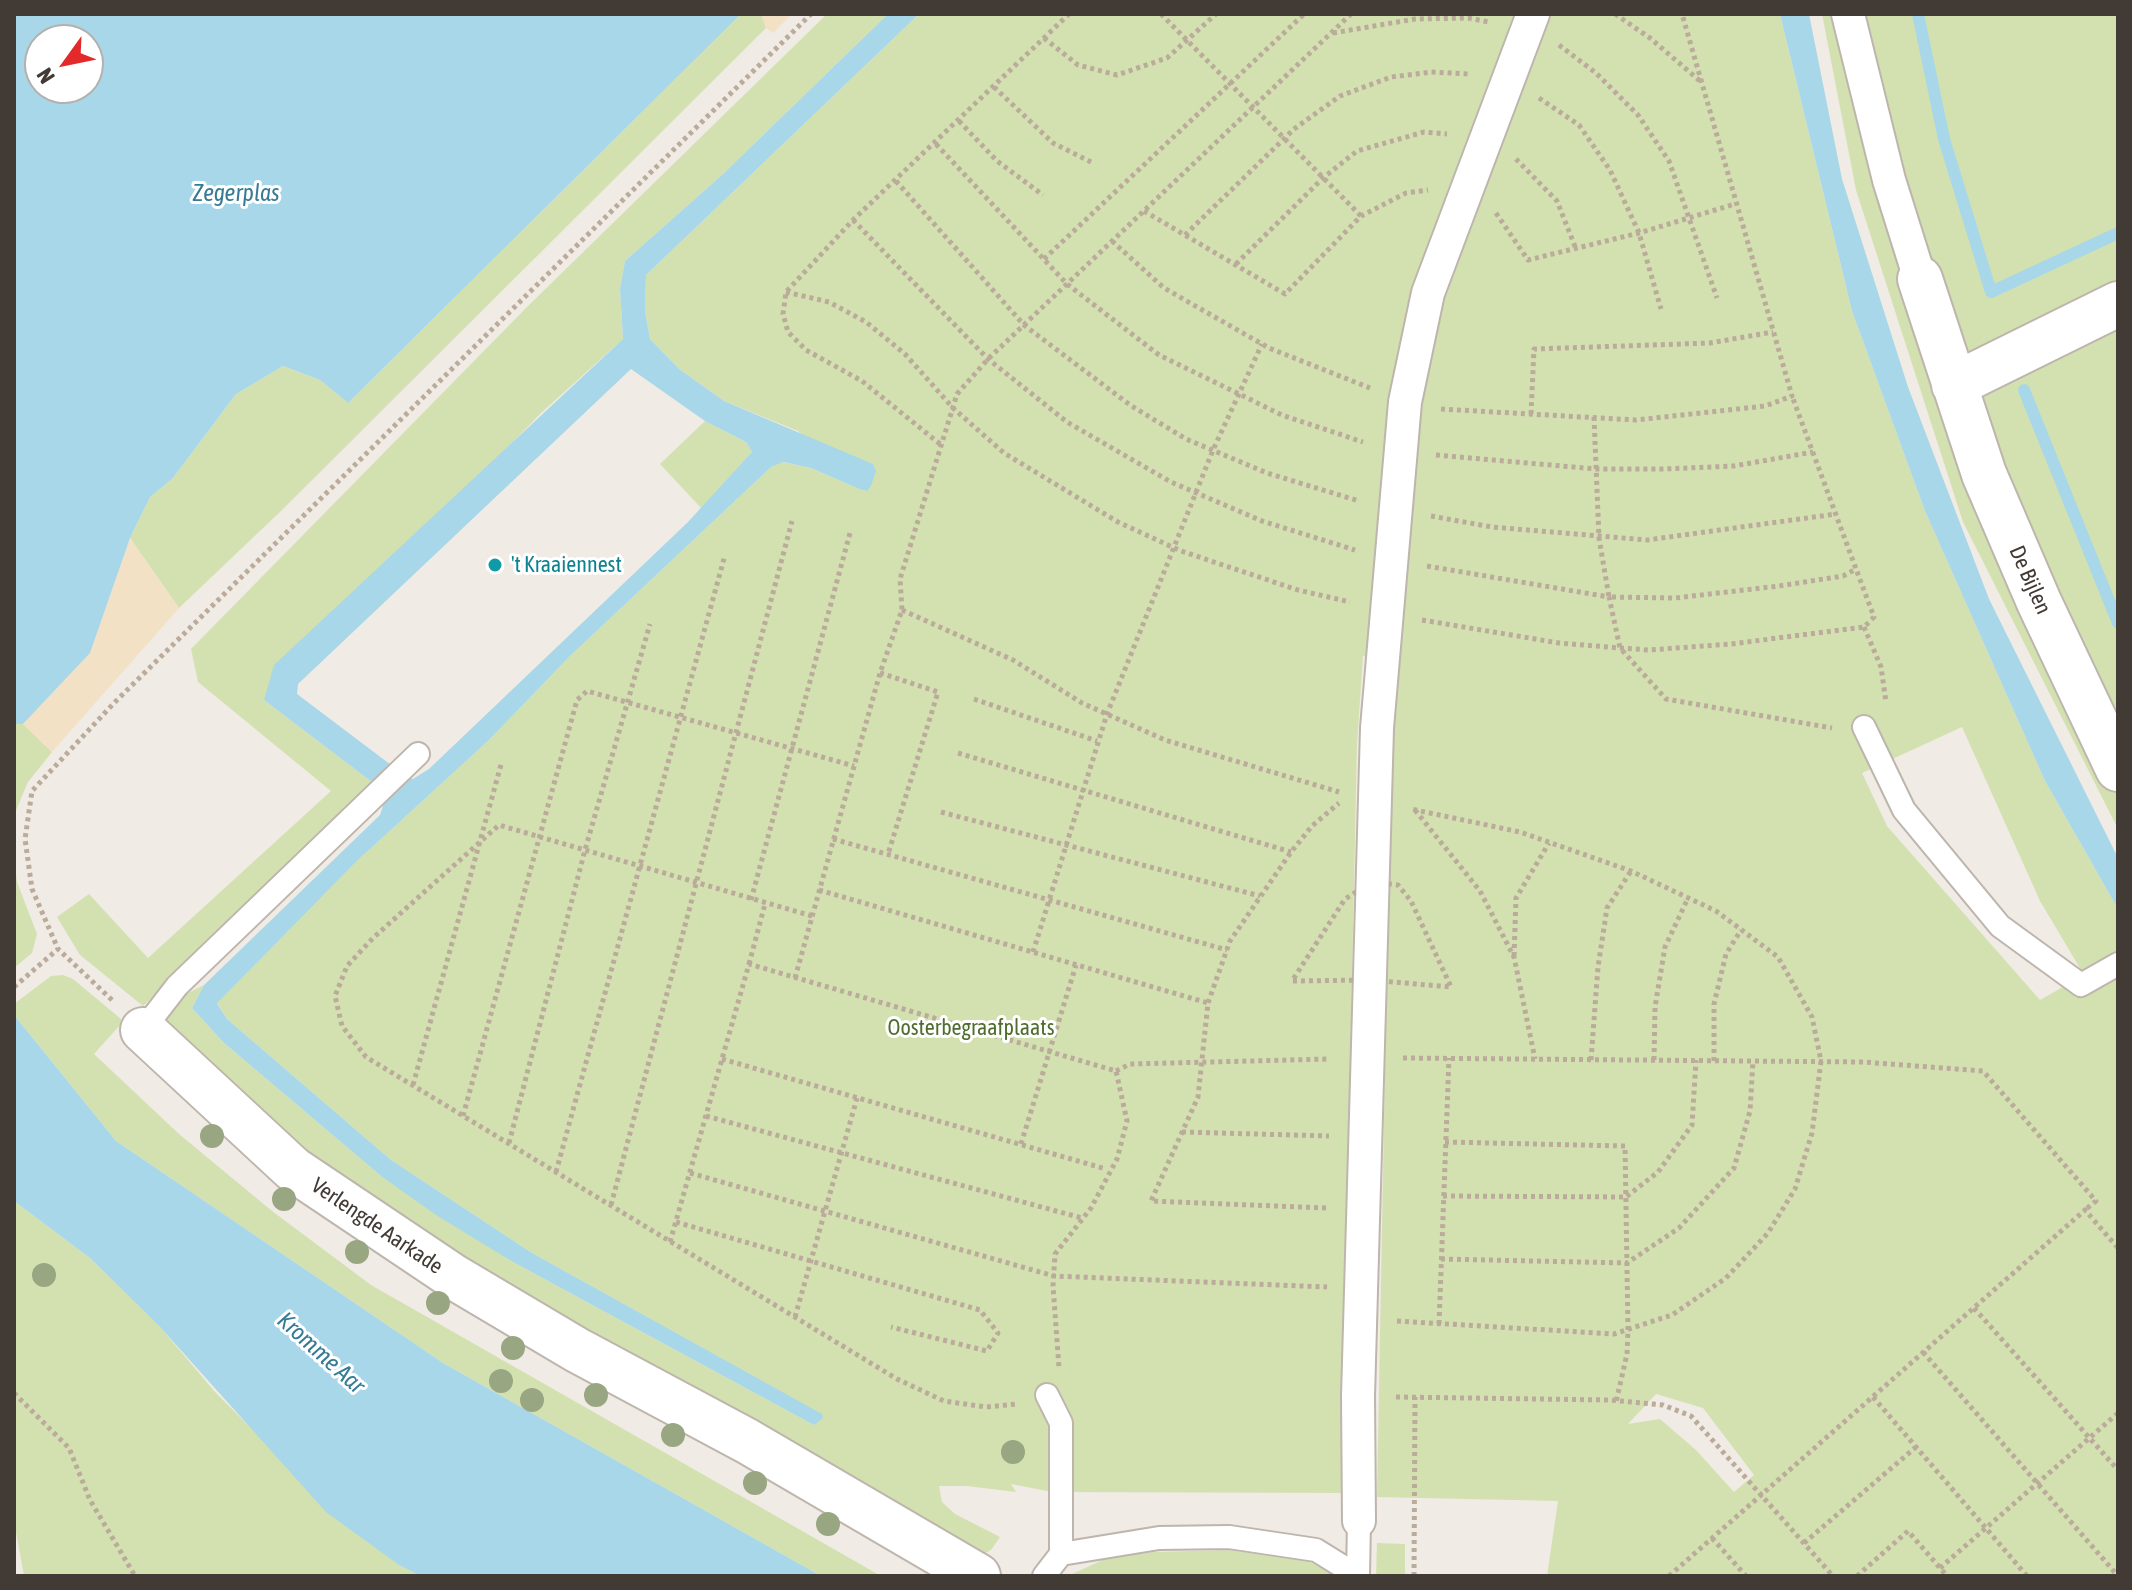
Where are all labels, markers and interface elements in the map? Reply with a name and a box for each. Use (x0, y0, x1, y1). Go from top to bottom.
north arrow (24, 24, 104, 104)
text: N (31, 63, 60, 89)
water label: Zegerplas (192, 179, 280, 207)
street label: De Bijlen (2003, 542, 2057, 618)
place label: 't Kraaiennest (511, 552, 622, 578)
marker: 't Kraaiennest (486, 556, 504, 574)
park label: Oosterbegraafplaats (888, 1015, 1054, 1041)
street label: Verlengde Aarkade (306, 1172, 448, 1280)
water label: Kromme Aar (271, 1306, 371, 1400)

